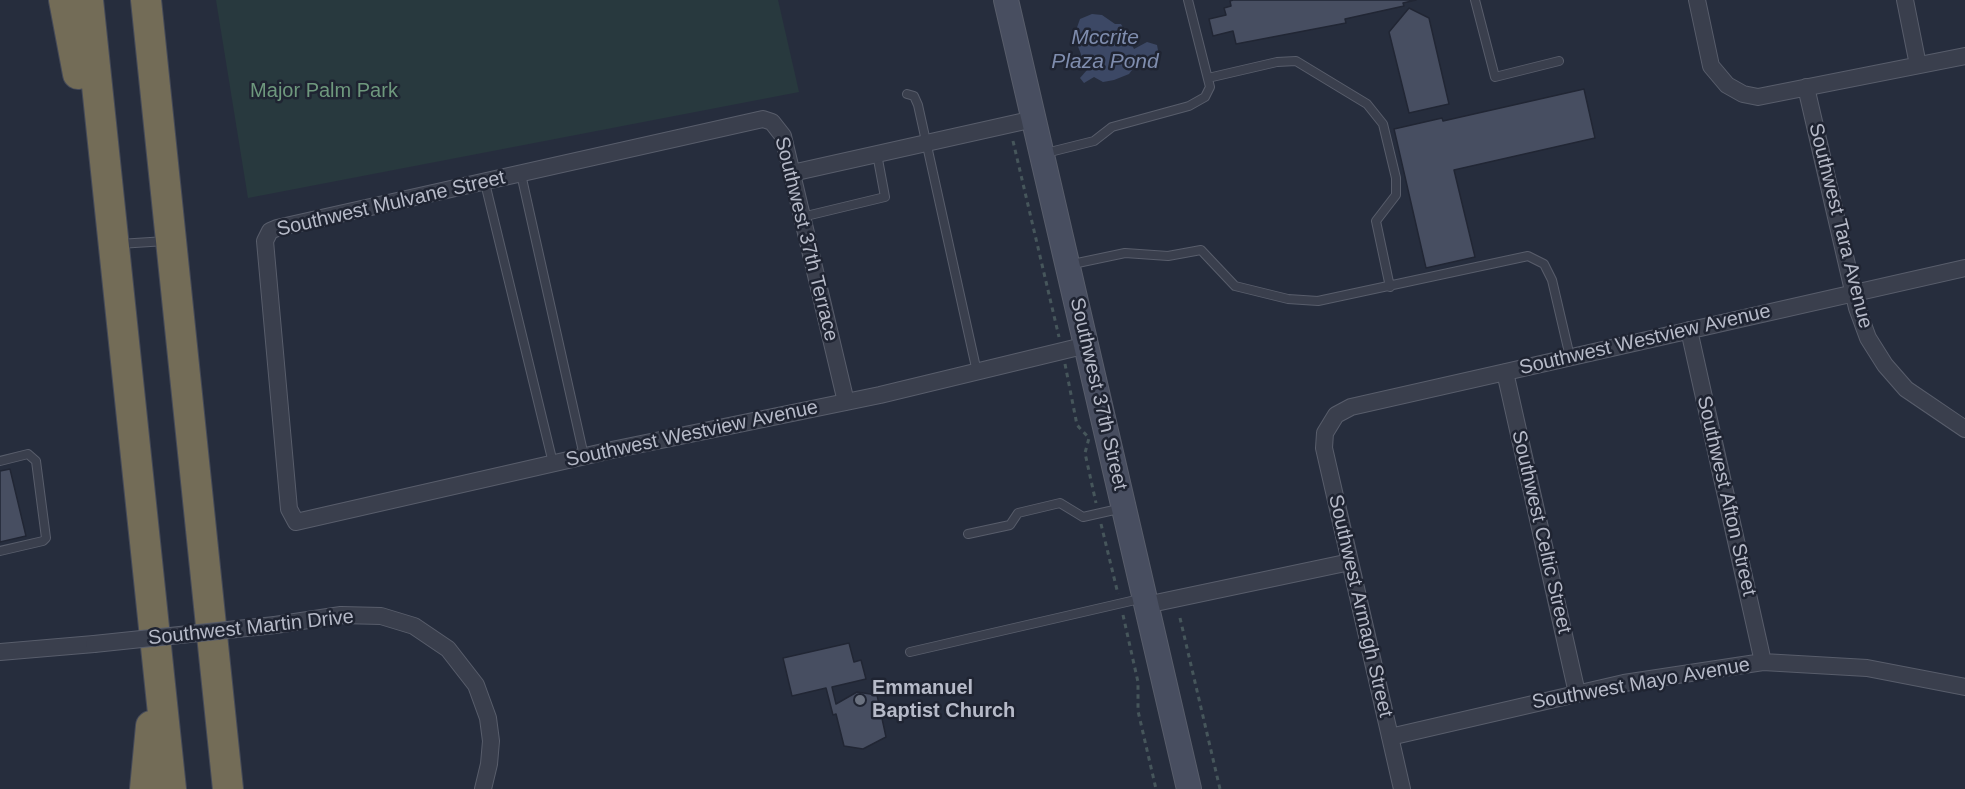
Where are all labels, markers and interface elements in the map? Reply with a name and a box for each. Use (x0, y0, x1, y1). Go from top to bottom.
water label: Mccrite Plaza Pond (1051, 25, 1159, 75)
park label: Major Palm Park (250, 79, 398, 103)
street label: Southwest Tara Avenue (1803, 121, 1877, 331)
street label: Southwest 37th Terrace (769, 134, 843, 344)
street label: Southwest Mulvane Street (275, 166, 507, 242)
street label: Southwest 37th Street (1064, 295, 1132, 493)
street label: Southwest Westview Avenue (1517, 299, 1773, 381)
street label: Southwest Afton Street (1691, 394, 1761, 598)
street label: Southwest Westview Avenue (564, 396, 820, 472)
street label: Southwest Celtic Street (1506, 428, 1576, 636)
street label: Southwest Armagh Street (1323, 492, 1397, 720)
street label: Southwest Martin Drive (147, 605, 355, 651)
street label: Southwest Mayo Avenue (1530, 653, 1752, 715)
place label: Emmanuel Baptist Church (872, 676, 1015, 723)
marker: Emmanuel Baptist Church (853, 693, 867, 707)

